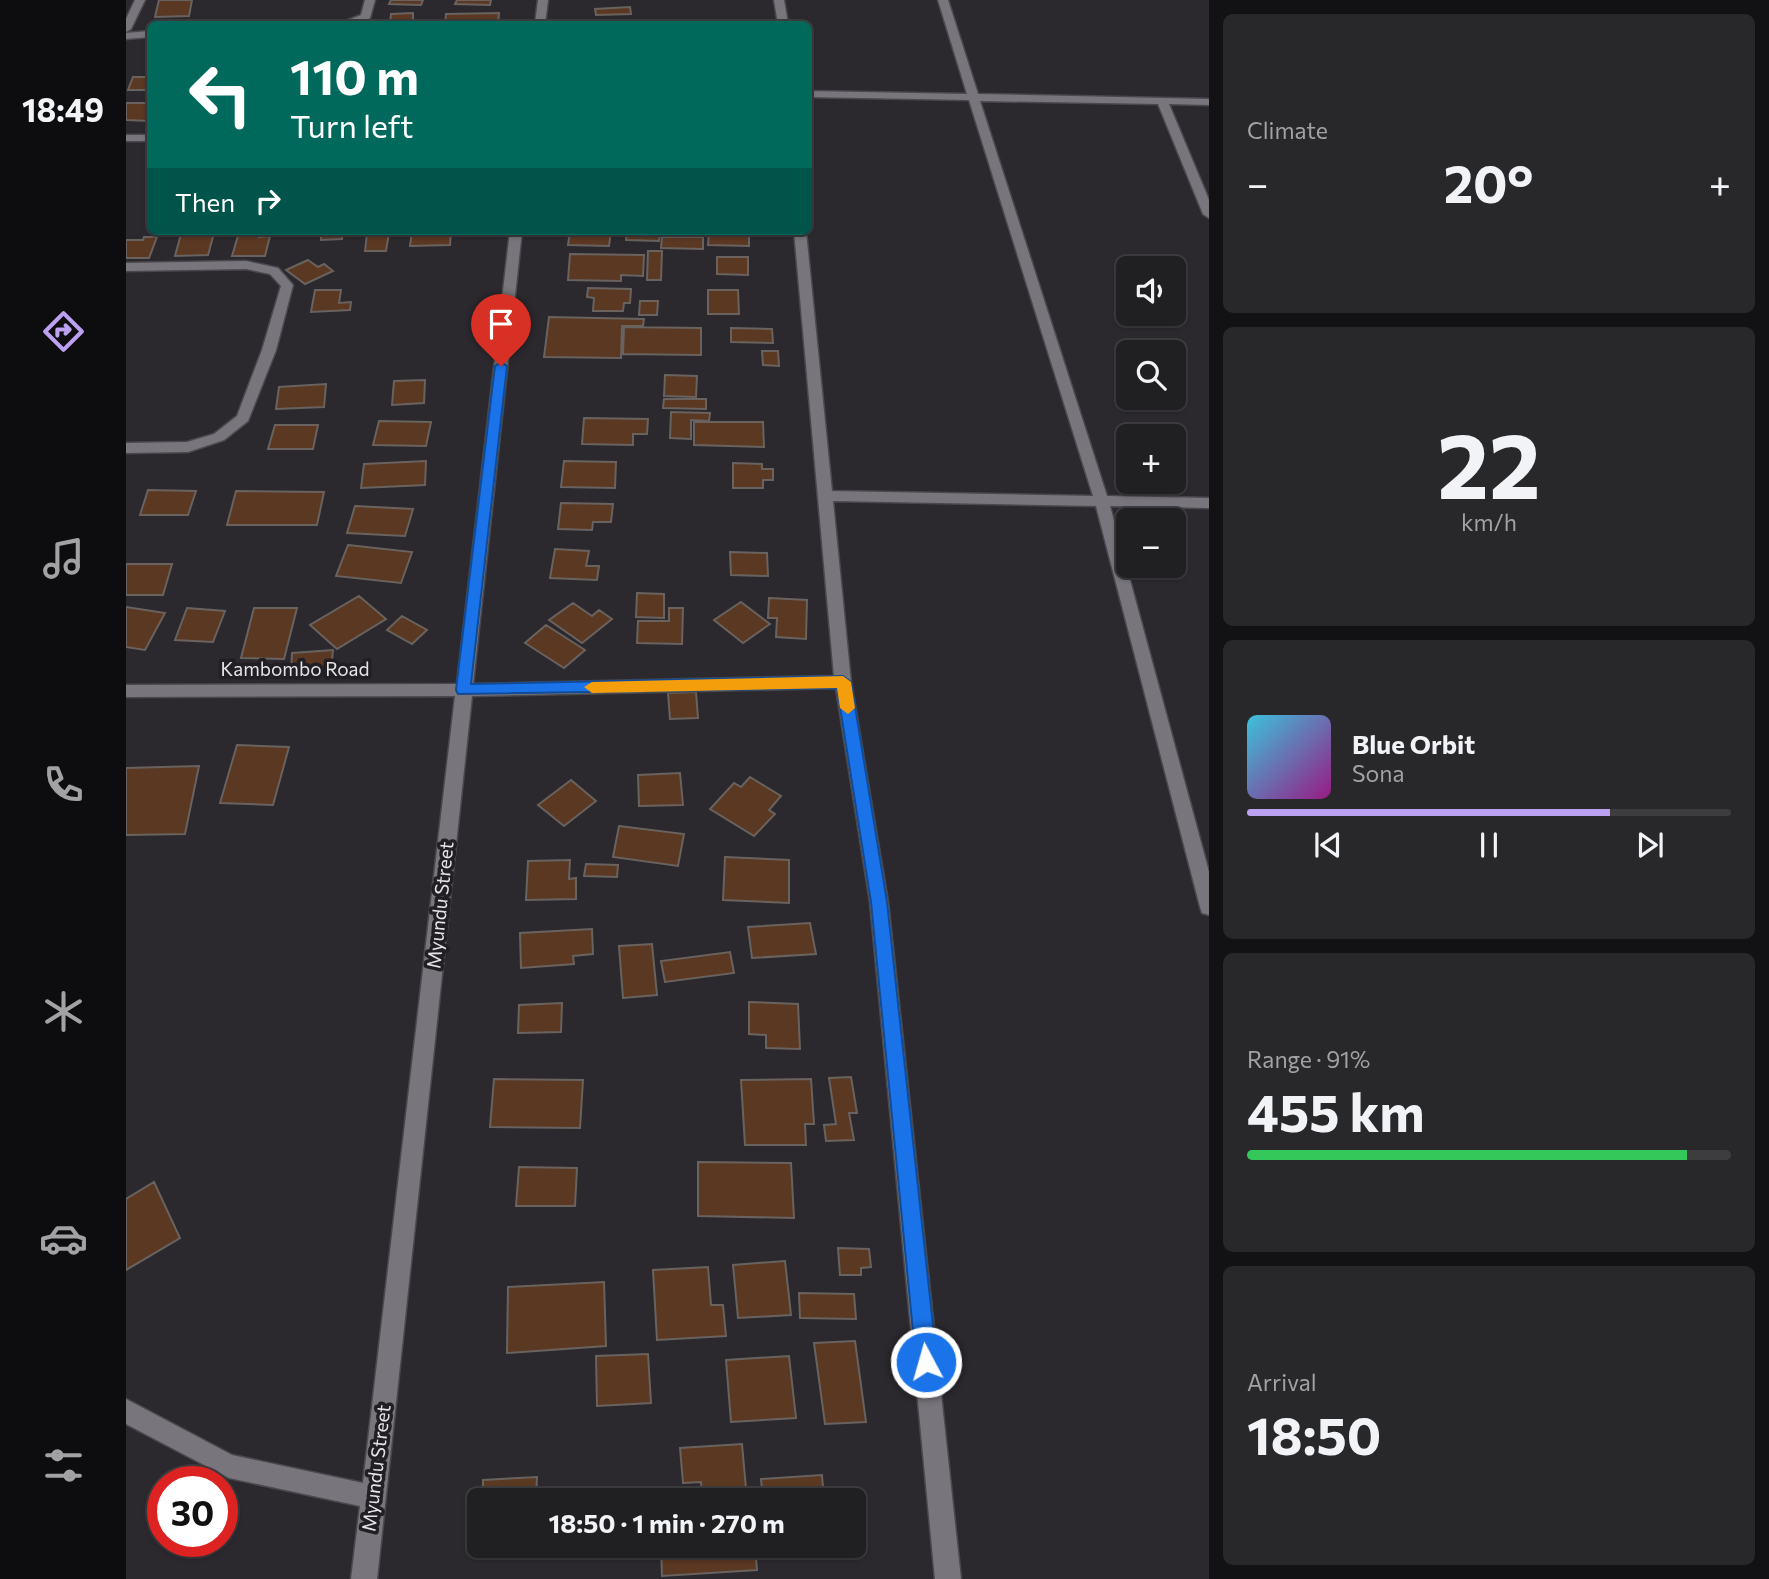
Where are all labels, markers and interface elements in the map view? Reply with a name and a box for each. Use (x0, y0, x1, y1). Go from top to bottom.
text: 110 m (290, 45, 419, 105)
icon: left (175, 49, 266, 140)
text: 18:49 (22, 89, 104, 129)
text: Turn left (290, 105, 414, 145)
text: Climate (1247, 116, 1328, 144)
text: 20° (1444, 150, 1534, 214)
text: − (1247, 159, 1269, 206)
text: + (1709, 159, 1731, 206)
icon: right (249, 182, 287, 220)
text: Then (175, 186, 235, 217)
map controls (1116, 256, 1186, 578)
button: sound (1116, 256, 1186, 326)
pin (471, 294, 531, 366)
icon: arrive (482, 305, 520, 343)
icon: directions (39, 307, 88, 356)
button: search (1116, 340, 1186, 410)
text: 22 (1437, 406, 1541, 518)
button: + (1116, 424, 1186, 494)
button: − (1116, 508, 1186, 578)
text: km/h (1461, 508, 1517, 536)
icon: music (39, 534, 88, 583)
street label: Kambombo Road (220, 657, 370, 680)
text: Blue Orbit (1352, 728, 1475, 759)
text: Sona (1352, 759, 1404, 787)
icon: phone (39, 760, 88, 809)
icon: previous (1309, 826, 1347, 864)
icon: pause (1470, 826, 1508, 864)
icon: next (1631, 826, 1669, 864)
street label: Myundu Street (421, 840, 458, 970)
icon: climate (39, 987, 88, 1036)
text: Range · 91% (1247, 1045, 1370, 1073)
text: 455 km (1247, 1079, 1425, 1143)
icon: car (39, 1214, 88, 1263)
position arrow (889, 1325, 963, 1399)
text: Arrival (1247, 1368, 1317, 1396)
text: 18:50 (1247, 1402, 1381, 1466)
street label: Myundu Street (356, 1403, 395, 1533)
icon: filters (39, 1441, 88, 1490)
speed limit sign: 30 (147, 1466, 238, 1557)
text: 18:50 · 1 min · 270 m (548, 1507, 785, 1538)

